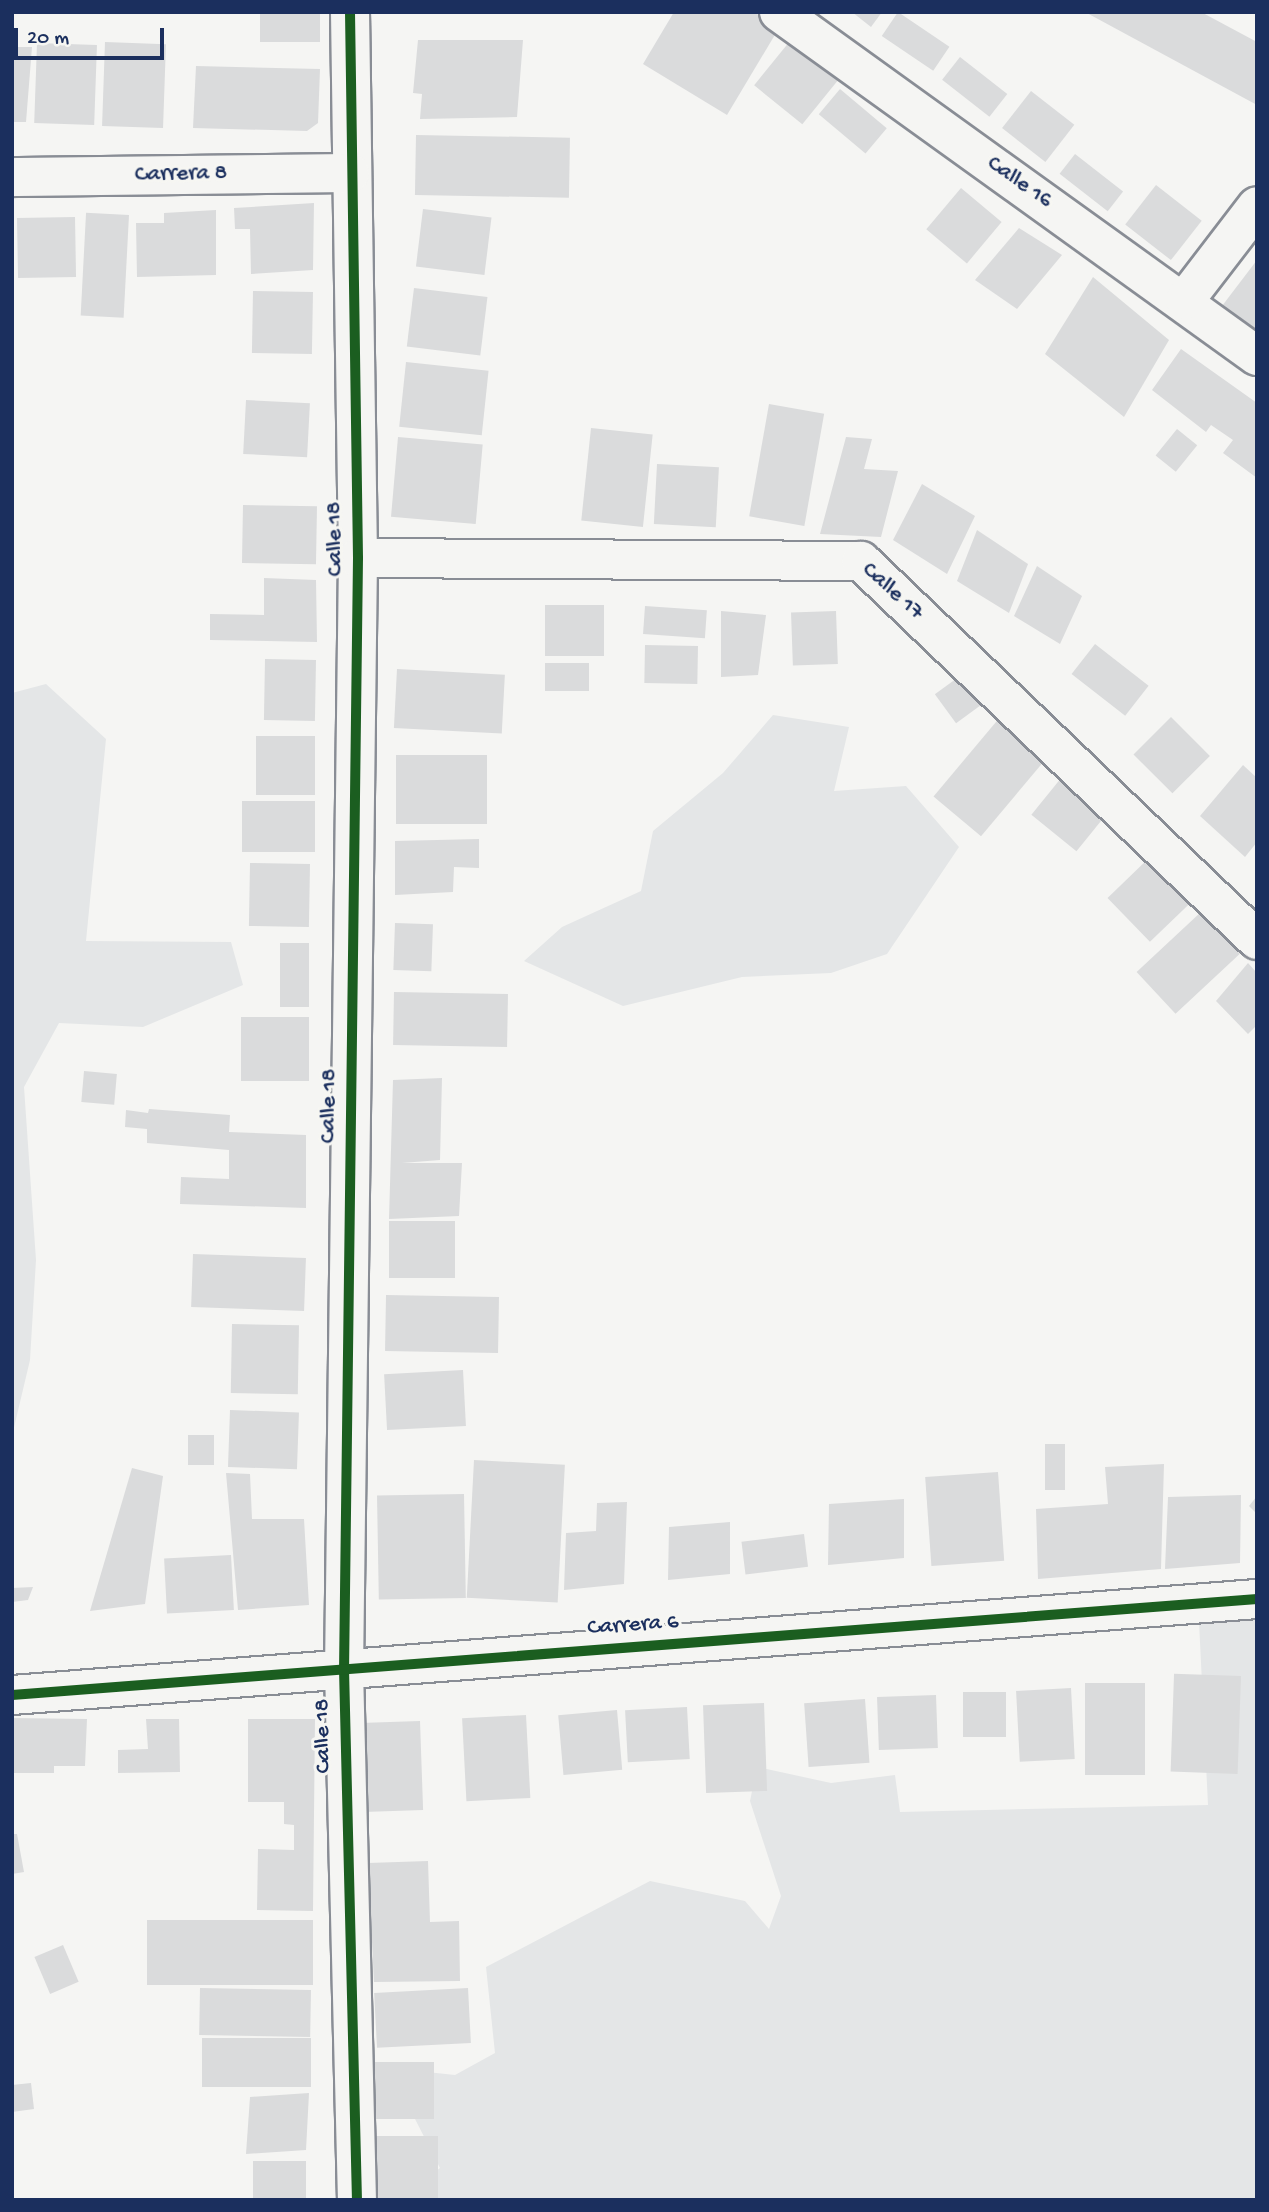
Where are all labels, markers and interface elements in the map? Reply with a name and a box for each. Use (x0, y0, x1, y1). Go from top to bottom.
scale bar (18, 14, 168, 58)
text: 20 m (27, 27, 69, 52)
street label: Calle 16 (981, 151, 1057, 215)
street label: Carrera 8 (135, 160, 227, 190)
street label: Calle 18 (322, 501, 350, 577)
street label: Calle 17 (855, 557, 929, 627)
street label: Calle 18 (316, 1068, 344, 1144)
street label: Carrera 6 (586, 1609, 680, 1643)
street label: Calle 18 (310, 1698, 338, 1774)

